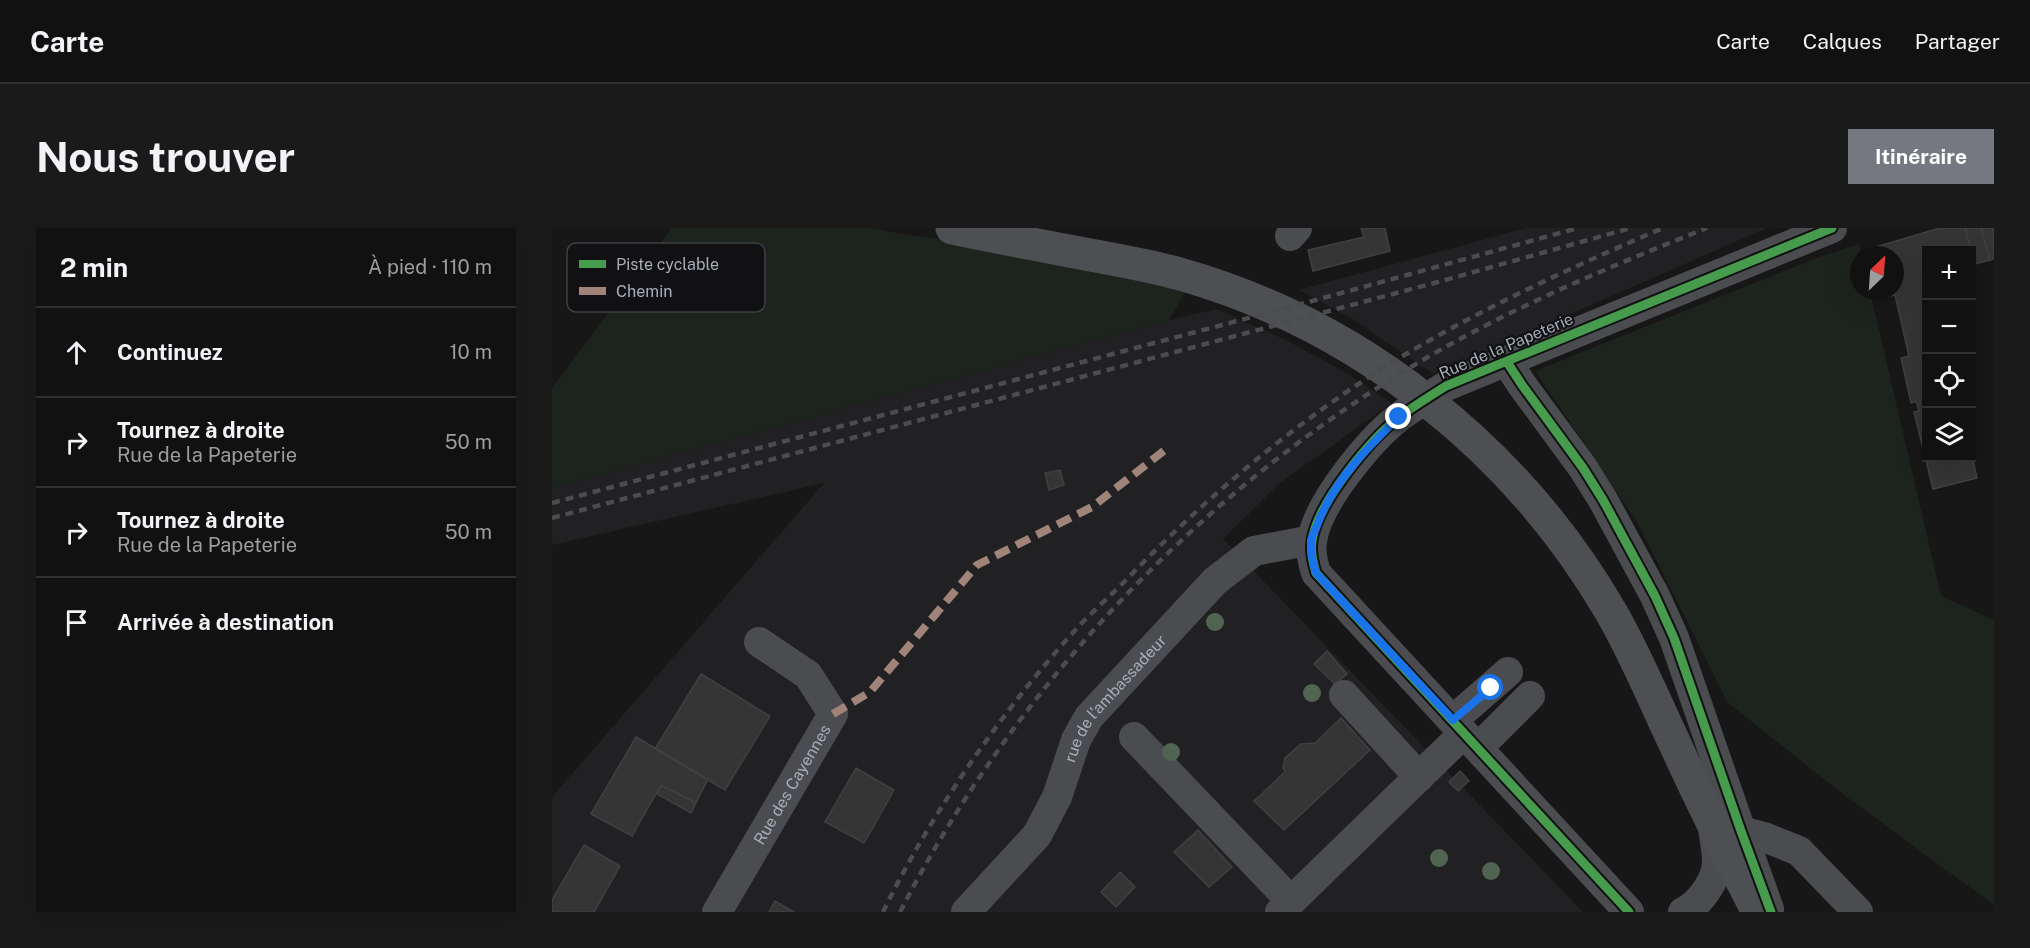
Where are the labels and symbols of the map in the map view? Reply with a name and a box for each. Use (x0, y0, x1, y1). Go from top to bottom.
legend (567, 243, 765, 312)
north arrow (1850, 246, 1904, 300)
text: Piste cyclable (616, 255, 719, 274)
text: Chemin (616, 282, 672, 301)
street label: Rue de la Papeterie (1436, 309, 1576, 383)
route end (1385, 403, 1411, 429)
street label: rue de l'ambassadeur (1060, 631, 1170, 765)
route start (1477, 674, 1503, 700)
street label: Rue des Cayennes (749, 721, 834, 848)

